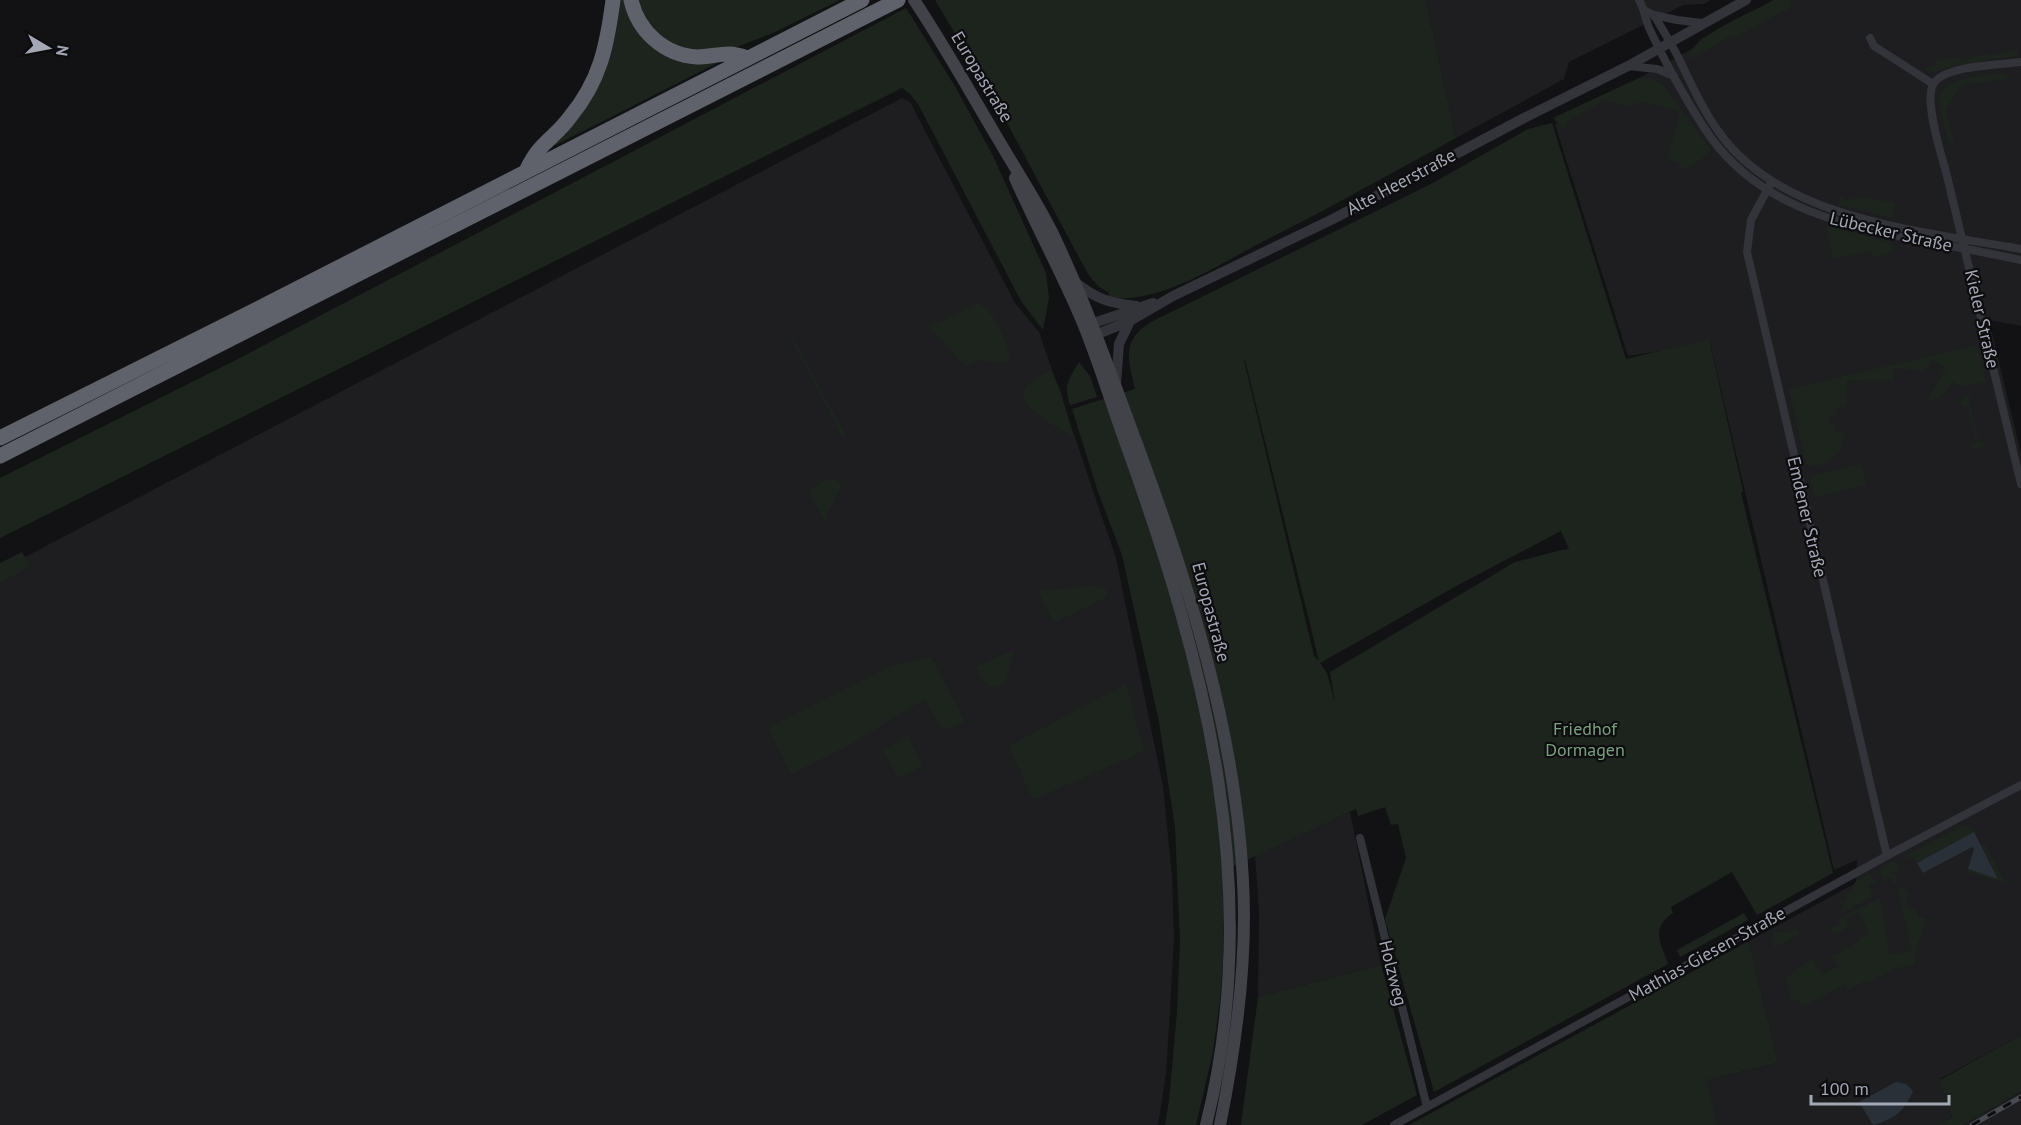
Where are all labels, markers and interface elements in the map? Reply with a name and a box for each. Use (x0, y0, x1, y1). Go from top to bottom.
north arrow (18, 18, 78, 78)
street label: Europastraße (946, 27, 1019, 127)
text: N (52, 44, 74, 58)
street label: Alte Heerstraße (1342, 143, 1459, 220)
street label: Lübecker Straße (1828, 206, 1954, 257)
street label: Kieler Straße (1960, 267, 2005, 371)
street label: Emdener Straße (1782, 454, 1833, 580)
street label: Europastraße (1187, 559, 1236, 664)
park label: Friedhof Dormagen (1545, 717, 1625, 761)
street label: Mathias-Giesen-Straße (1624, 901, 1789, 1006)
street label: Holzweg (1374, 938, 1413, 1008)
scale bar (1811, 1068, 1949, 1106)
text: 100 m (1820, 1077, 1869, 1100)

